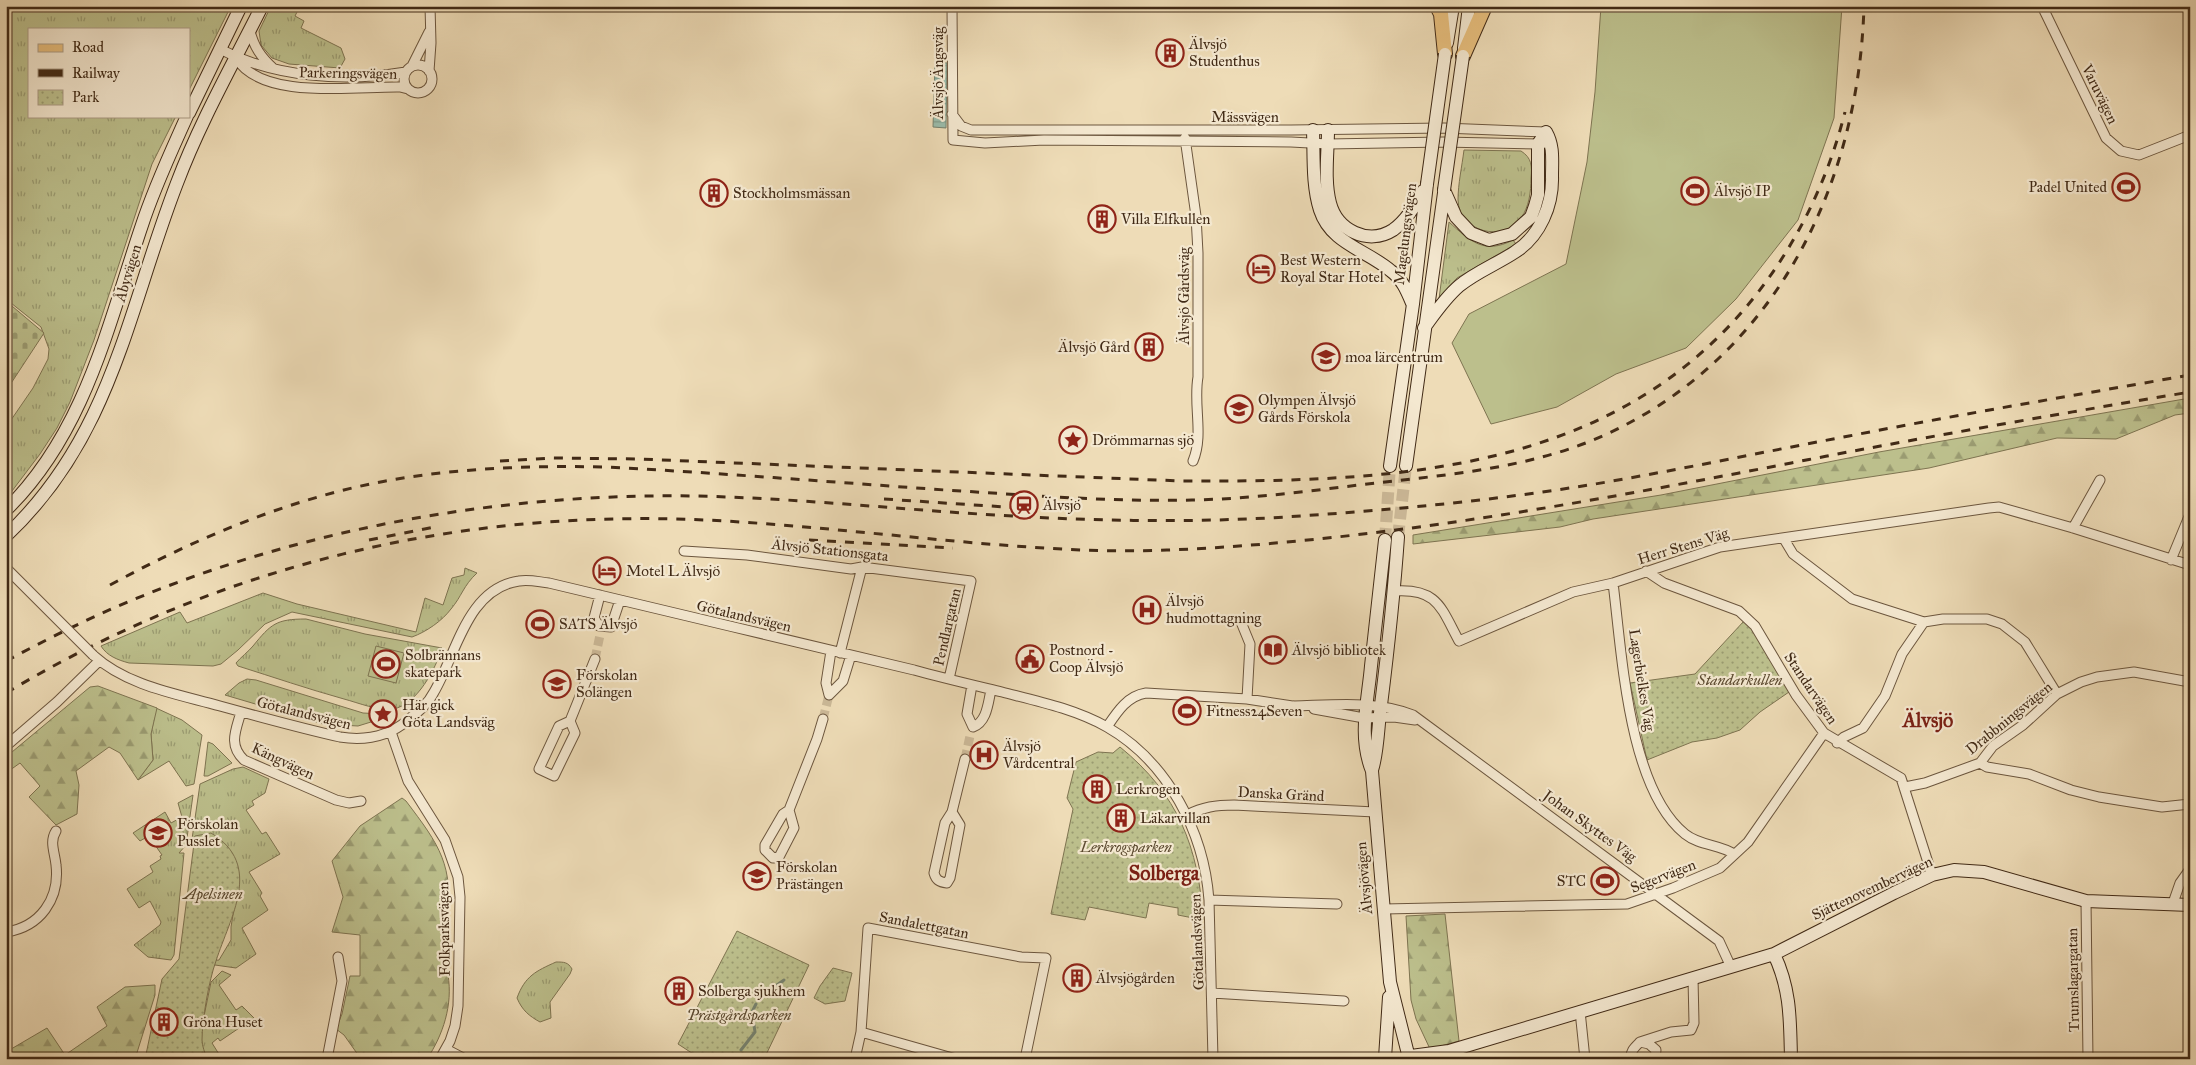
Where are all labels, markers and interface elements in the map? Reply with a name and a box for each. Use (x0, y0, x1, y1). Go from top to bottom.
street label: Älvsjö Ängsväg (929, 26, 947, 120)
legend (28, 28, 190, 118)
place label: Älvsjö Studenthus (1188, 35, 1260, 70)
text: Road (72, 38, 104, 56)
building icon: Älvsjö Studenthus (1155, 38, 1185, 68)
street label: Varuvägen (2077, 60, 2122, 127)
street label: Parkeringsvägen (299, 63, 397, 83)
text: Railway (72, 64, 121, 82)
text: Park (72, 88, 99, 106)
street label: Mässvägen (1211, 108, 1279, 126)
sports icon: Padel United (2111, 172, 2141, 202)
sports icon: Älvsjö IP (1680, 176, 1710, 206)
building icon: Stockholmsmässan (699, 178, 729, 208)
place label: Padel United (2029, 178, 2107, 196)
street label: Magelungsvägen (1390, 182, 1420, 286)
place label: Älvsjö IP (1713, 182, 1771, 200)
place label: Stockholmsmässan (733, 184, 850, 202)
building icon: Villa Elfkullen (1087, 204, 1117, 234)
place label: Villa Elfkullen (1120, 210, 1210, 228)
street label: Åbyvägen (110, 242, 145, 305)
street label: Älvsjö Gårdsväg (1175, 246, 1193, 346)
place label: Best Western Royal Star Hotel (1280, 251, 1385, 286)
hotel icon: Best Western Royal Star Hotel (1246, 254, 1276, 284)
building icon: Älvsjö Gård (1134, 332, 1164, 362)
place label: Älvsjö Gård (1057, 338, 1130, 356)
school or university icon: moa lärcentrum (1311, 342, 1341, 372)
place label: moa lärcentrum (1345, 348, 1443, 366)
place label: Olympen Älvsjö Gårds Förskola (1258, 391, 1356, 426)
school or university icon: Olympen Älvsjö Gårds Förskola (1224, 394, 1254, 424)
place icon: Drömmarnas sjö (1058, 425, 1088, 455)
place label: Drömmarnas sjö (1092, 431, 1194, 449)
station icon: Älvsjö (1009, 490, 1039, 520)
place label: Älvsjö (1042, 496, 1081, 514)
street label: Herr Stens Väg (1635, 523, 1732, 568)
street label: Älvsjö Stationsgata (770, 535, 890, 565)
hotel icon: Motel L Älvsjö (592, 556, 622, 586)
place label: Motel L Älvsjö (626, 562, 720, 580)
street label: Pendlargatan (929, 586, 965, 668)
place label: Älvsjö hudmottagning (1165, 592, 1262, 627)
hospital icon: Älvsjö hudmottagning (1132, 595, 1162, 625)
street label: Götalandsvägen (695, 596, 793, 636)
sports icon: SATS Älvsjö (525, 609, 555, 639)
place label: SATS Älvsjö (559, 615, 638, 633)
street label: Lagerbielkes Väg (1625, 628, 1659, 733)
library icon: Älvsjö bibliotek (1258, 635, 1288, 665)
place label: Postnord - Coop Älvsjö (1049, 641, 1124, 676)
place label: Älvsjö bibliotek (1291, 641, 1386, 659)
public building icon: Postnord - Coop Älvsjö (1015, 644, 1045, 674)
place label: Solbrännans skatepark (405, 646, 481, 681)
sports icon: Solbrännans skatepark (371, 649, 401, 679)
street label: Standarvägen (1780, 649, 1842, 727)
place label: Förskolan Solängen (576, 666, 637, 701)
school or university icon: Förskolan Solängen (542, 669, 572, 699)
park label: Standarkullen (1697, 671, 1783, 689)
street label: Drabbningsvägen (1962, 678, 2056, 758)
street label: Götalandsvägen (255, 693, 353, 733)
place label: Här gick Göta Landsväg (402, 696, 496, 731)
sports icon: Fitness24Seven (1172, 696, 1202, 726)
place icon: Här gick Göta Landsväg (368, 699, 398, 729)
place label: Fitness24Seven (1206, 702, 1302, 720)
district label: Älvsjö (1901, 707, 1953, 733)
place label: Älvsjö Vårdcentral (1002, 737, 1075, 772)
street label: Kängvägen (249, 739, 317, 783)
hospital icon: Älvsjö Vårdcentral (969, 740, 999, 770)
building icon: Lerkrogen (1082, 774, 1112, 804)
place label: Lerkrogen (1116, 780, 1180, 798)
street label: Danska Gränd (1237, 783, 1325, 805)
street label: Johan Skyttes Väg (1538, 785, 1641, 867)
building icon: Läkarvillan (1106, 803, 1136, 833)
place label: Läkarvillan (1140, 809, 1210, 827)
place label: Förskolan Pusslet (177, 815, 238, 850)
school or university icon: Förskolan Pusslet (143, 818, 173, 848)
park label: Lerkrogsparken (1079, 838, 1172, 857)
street label: Älvsjövägen (1352, 841, 1376, 916)
street label: Sjättenovembervägen (1809, 852, 1935, 924)
street label: Segervägen (1628, 855, 1698, 897)
place label: Förskolan Prästängen (776, 858, 843, 893)
school or university icon: Förskolan Prästängen (742, 861, 772, 891)
district label: Solberga (1129, 861, 1200, 886)
sports icon: STC (1590, 866, 1620, 896)
place label: STC (1557, 872, 1586, 890)
street label: Folkparksvägen (434, 881, 454, 977)
park label: Apelsinen (181, 885, 243, 904)
street label: Götalandsvägen (1186, 893, 1208, 991)
street label: Sandalettgatan (878, 907, 970, 943)
street label: Trumslagargatan (2063, 928, 2083, 1032)
building icon: Älvsjögården (1062, 963, 1092, 993)
place label: Älvsjögården (1095, 969, 1175, 987)
building icon: Solberga sjukhem (664, 976, 694, 1006)
place label: Solberga sjukhem (698, 982, 806, 1000)
park label: Prästgårdsparken (687, 1006, 791, 1025)
building icon: Gröna Huset (149, 1007, 179, 1037)
place label: Gröna Huset (183, 1013, 263, 1031)

